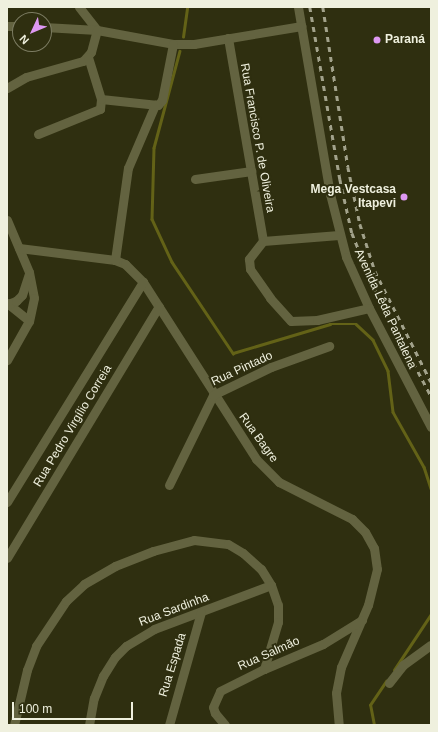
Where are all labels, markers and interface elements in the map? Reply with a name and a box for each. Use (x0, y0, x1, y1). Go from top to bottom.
north arrow (12, 12, 52, 52)
text: N (17, 33, 31, 47)
place label: Paraná (385, 33, 425, 47)
marker: Paraná (372, 35, 382, 45)
street label: Rua Francisco P. de Oliveira (237, 62, 277, 214)
place label: Mega Vestcasa Itapevi (311, 183, 396, 211)
marker: Mega Vestcasa Itapevi (399, 192, 409, 202)
street label: Avenida Lêda Pantalena (351, 247, 419, 371)
street label: Rua Pintado (209, 349, 275, 389)
street label: Rua Pedro Virgílio Correia (31, 362, 115, 490)
street label: Rua Bagre (235, 411, 281, 465)
street label: Rua Sardinha (137, 590, 211, 630)
street label: Rua Espada (156, 631, 190, 699)
street label: Rua Salmão (236, 634, 302, 674)
scale bar (14, 694, 135, 720)
text: 100 m (19, 702, 52, 716)

